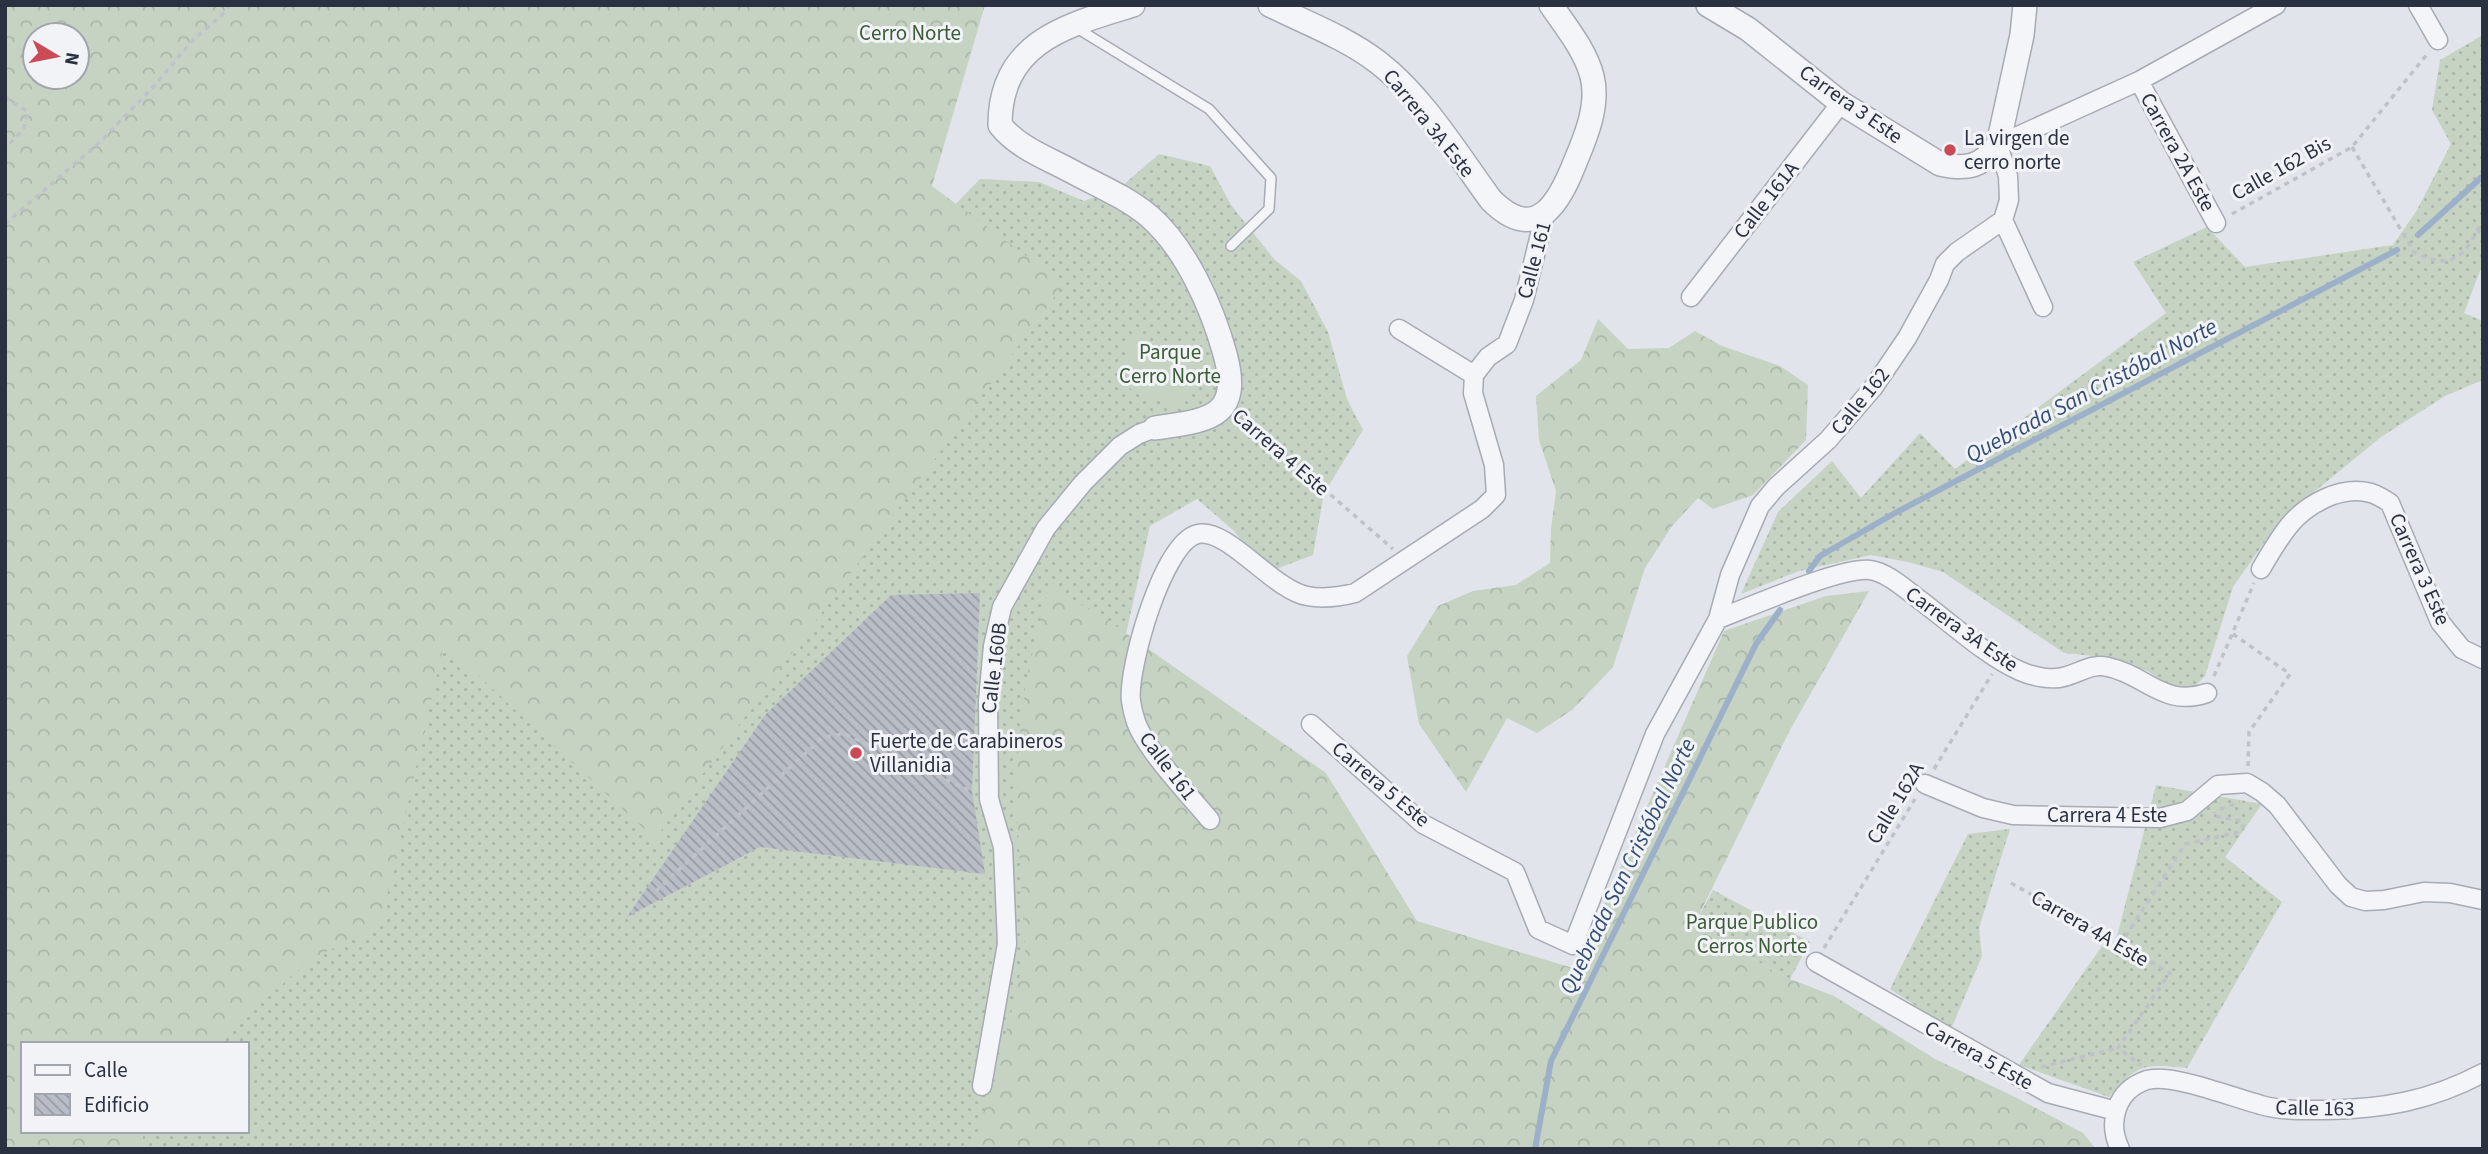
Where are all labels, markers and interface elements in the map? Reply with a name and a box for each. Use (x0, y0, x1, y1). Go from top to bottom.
park label: Cerro Norte (859, 18, 961, 48)
north arrow (21, 21, 91, 91)
text: N (57, 50, 86, 67)
street label: Carrera 3 Este (1793, 57, 1909, 151)
street label: Carrera 3A Este (1376, 62, 1482, 184)
street label: Carrera 2A Este (2133, 87, 2223, 217)
place label: La virgen de cerro norte (1964, 123, 2070, 177)
street label: Calle 162 Bis (2226, 128, 2336, 208)
marker: La virgen de cerro norte (1942, 142, 1958, 158)
street label: Calle 161A (1726, 155, 1806, 245)
street label: Calle 161 (1509, 218, 1559, 302)
water label: Quebrada San Cristóbal Norte (1959, 310, 2223, 471)
park label: Parque Cerro Norte (1119, 337, 1221, 391)
street label: Calle 162 (1823, 361, 1897, 441)
street label: Carrera 4 Este (1226, 401, 1336, 503)
street label: Carrera 3 Este (2382, 508, 2458, 630)
street label: Carrera 3A Este (1899, 579, 2025, 679)
street label: Calle 160B (974, 621, 1014, 715)
street label: Calle 161 (1132, 725, 1204, 807)
place label: Fuerte de Carabineros Villanidia (870, 726, 1063, 780)
water label: Quebrada San Cristóbal Norte (1551, 733, 1704, 1000)
street label: Carrera 5 Este (1325, 734, 1437, 834)
marker: Fuerte de Carabineros Villanidia (848, 745, 864, 761)
street label: Calle 162A (1859, 756, 1931, 850)
street label: Carrera 4 Este (2047, 800, 2167, 830)
street label: Carrera 4A Este (2025, 882, 2155, 974)
park label: Parque Publico Cerros Norte (1686, 907, 1818, 961)
street label: Carrera 5 Este (1919, 1013, 2039, 1097)
legend (21, 1042, 248, 1133)
text: Calle (84, 1055, 128, 1085)
text: Edificio (84, 1090, 149, 1120)
street label: Calle 163 (2275, 1092, 2355, 1124)

